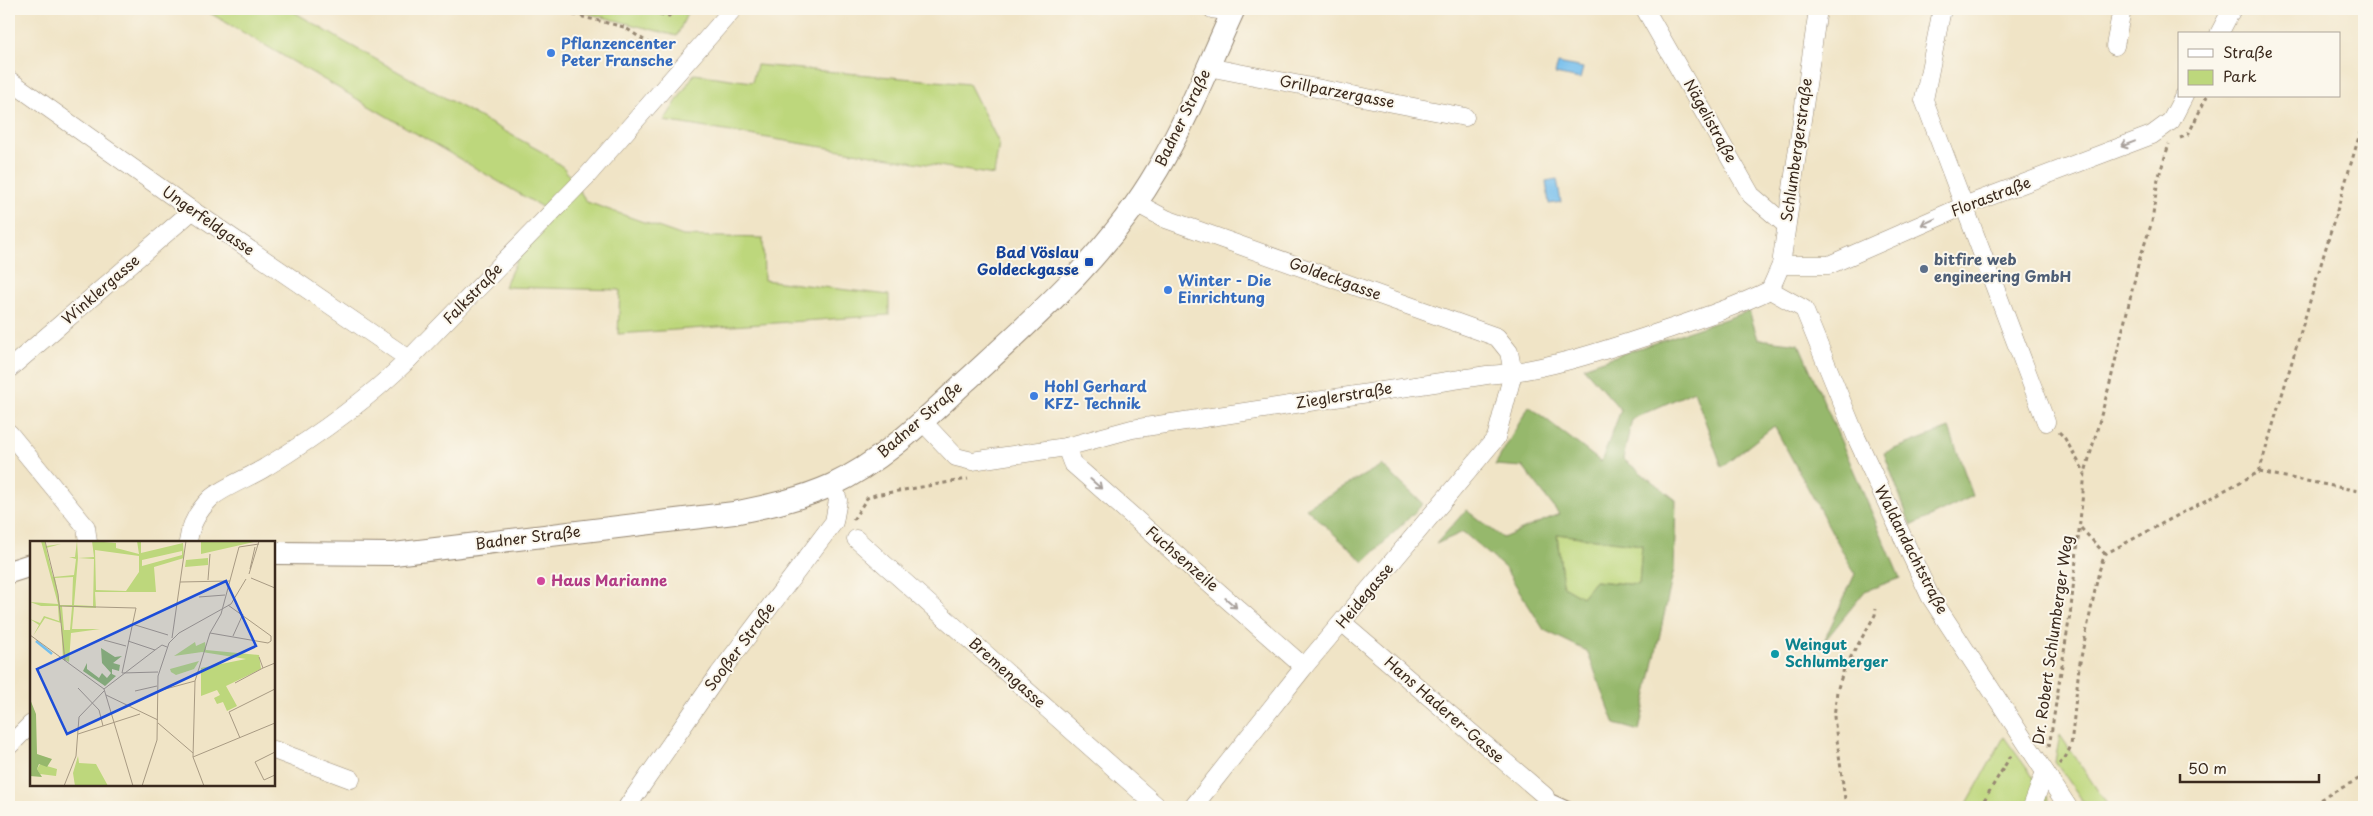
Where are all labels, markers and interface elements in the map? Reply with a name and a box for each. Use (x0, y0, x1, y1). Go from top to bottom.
place label: Pflanzencenter Peter Fransche (561, 31, 676, 71)
legend (2178, 32, 2340, 98)
text: Straße (2223, 40, 2273, 63)
marker: Pflanzencenter Peter Fransche (545, 47, 557, 59)
text: Park (2223, 64, 2257, 87)
street label: Badner Straße (1148, 65, 1215, 170)
street label: Grillparzergasse (1278, 68, 1397, 113)
street label: Nägelistraße (1679, 74, 1744, 166)
street label: Schlumbergerstraße (1774, 76, 1817, 223)
one-way arrow (2121, 140, 2136, 149)
street label: Florastraße (1947, 170, 2034, 221)
street label: Ungerfeldgasse (158, 179, 260, 260)
one-way arrow (1921, 217, 1936, 227)
place label: Bad Vöslau Goldeckgasse (977, 240, 1079, 280)
place label: bitfire web engineering GmbH (1934, 247, 2071, 287)
street label: Winklergasse (56, 248, 144, 329)
street label: Goldeckgasse (1286, 250, 1385, 305)
marker: Bad Vöslau Goldeckgasse (1083, 256, 1095, 268)
street label: Falkstraße (437, 257, 507, 329)
marker: bitfire web engineering GmbH (1918, 263, 1930, 275)
place label: Winter - Die Einrichtung (1178, 268, 1271, 308)
marker: Winter - Die Einrichtung (1162, 284, 1174, 296)
place label: Hohl Gerhard KFZ- Technik (1044, 374, 1147, 414)
street label: Badner Straße (872, 375, 967, 462)
street label: Zieglerstraße (1294, 376, 1394, 413)
marker: Hohl Gerhard KFZ- Technik (1028, 390, 1040, 402)
one-way arrow (1089, 478, 1102, 489)
street label: Waldandachtstraße (1870, 481, 1955, 618)
street label: Badner Straße (474, 519, 582, 554)
street label: Fuchsenzeile (1141, 520, 1225, 596)
street label: Dr. Robert Schlumberger Weg (2025, 534, 2078, 746)
inset map (30, 541, 275, 786)
street label: Heidegasse (1330, 557, 1398, 633)
place label: Haus Marianne (551, 568, 667, 591)
marker: Haus Marianne (535, 575, 547, 587)
street label: Sooßer Straße (698, 597, 780, 695)
one-way arrow (1225, 597, 1238, 609)
street label: Bremengasse (964, 631, 1052, 713)
place label: Weingut Schlumberger (1785, 632, 1888, 672)
marker: Weingut Schlumberger (1769, 648, 1781, 660)
street label: Hans Haderer-Gasse (1380, 650, 1510, 768)
scale bar (2180, 751, 2319, 783)
text: 50 m (2188, 756, 2227, 779)

